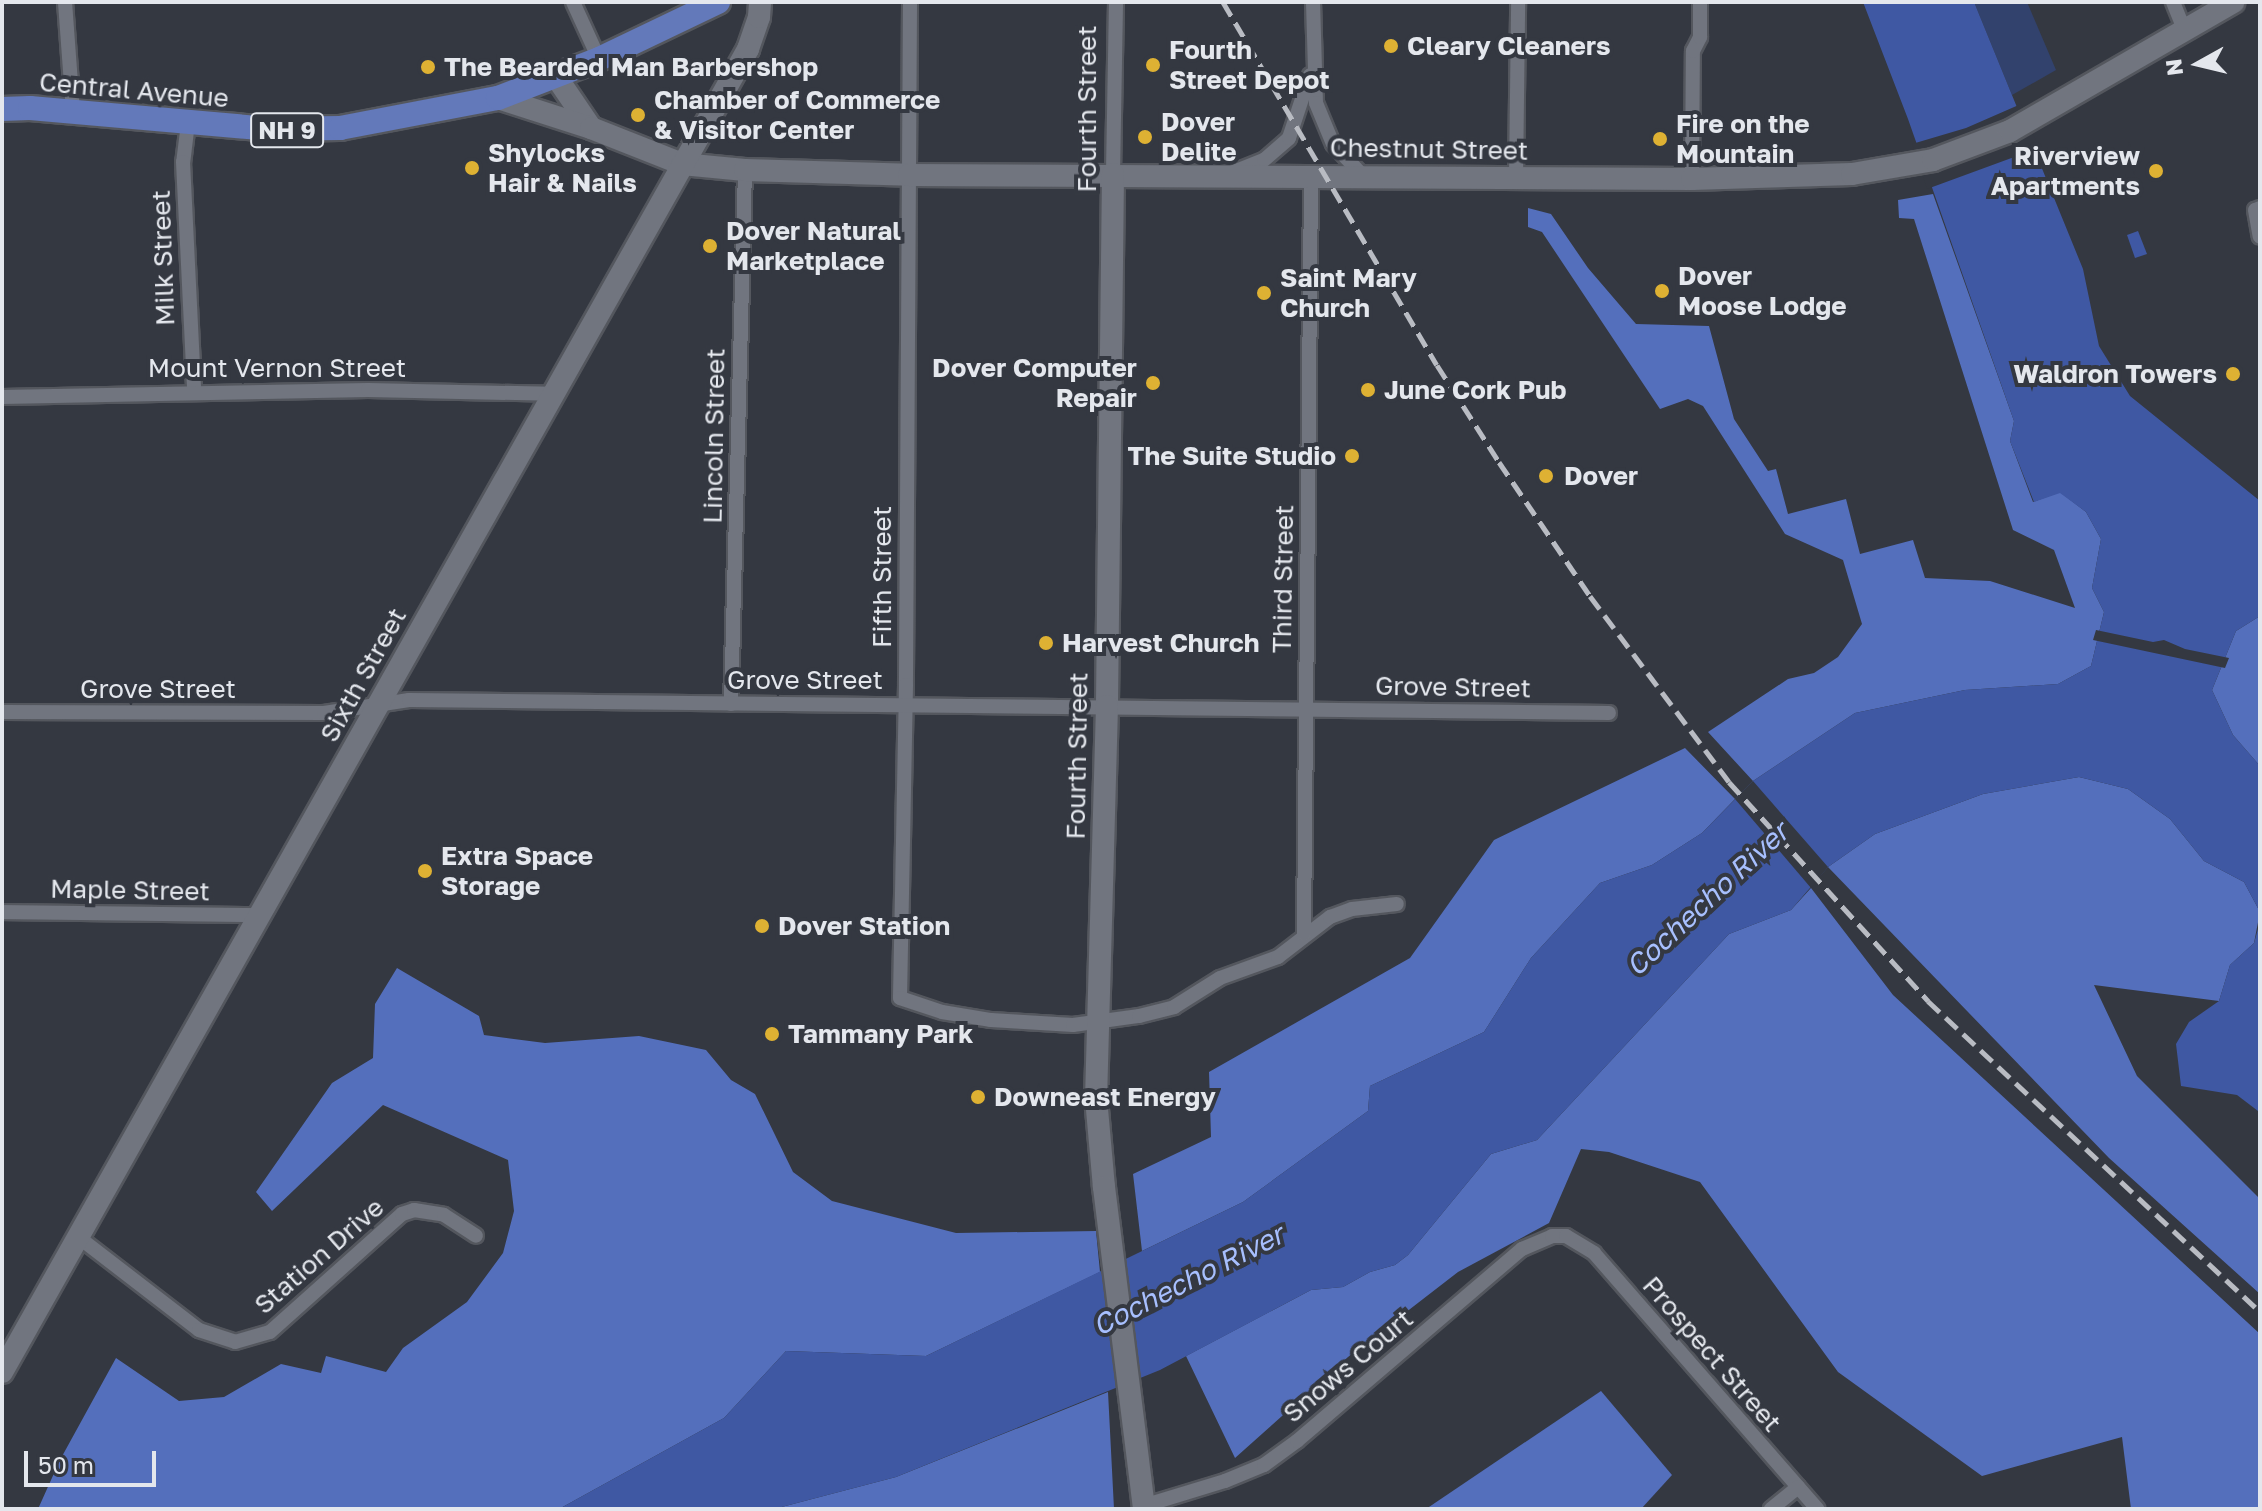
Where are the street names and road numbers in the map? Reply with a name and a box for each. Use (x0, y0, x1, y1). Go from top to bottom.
street label: Fourth Street (1071, 25, 1103, 193)
street label: Central Avenue (38, 66, 230, 114)
road number: NH 9 (249, 110, 325, 150)
street label: Chestnut Street (1329, 132, 1529, 166)
street label: Milk Street (145, 190, 181, 326)
street label: Lincoln Street (697, 348, 731, 524)
street label: Mount Vernon Street (148, 352, 406, 384)
street label: Third Street (1266, 505, 1300, 653)
street label: Fifth Street (866, 506, 898, 648)
street label: Sixth Street (313, 603, 413, 747)
street label: Grove Street (727, 664, 883, 696)
street label: Grove Street (1375, 670, 1531, 704)
street label: Fourth Street (1060, 672, 1094, 840)
street label: Grove Street (80, 673, 236, 705)
street label: Maple Street (50, 873, 210, 907)
street label: Station Drive (248, 1191, 390, 1321)
street label: Prospect Street (1636, 1270, 1788, 1438)
street label: Snows Court (1277, 1303, 1419, 1429)

